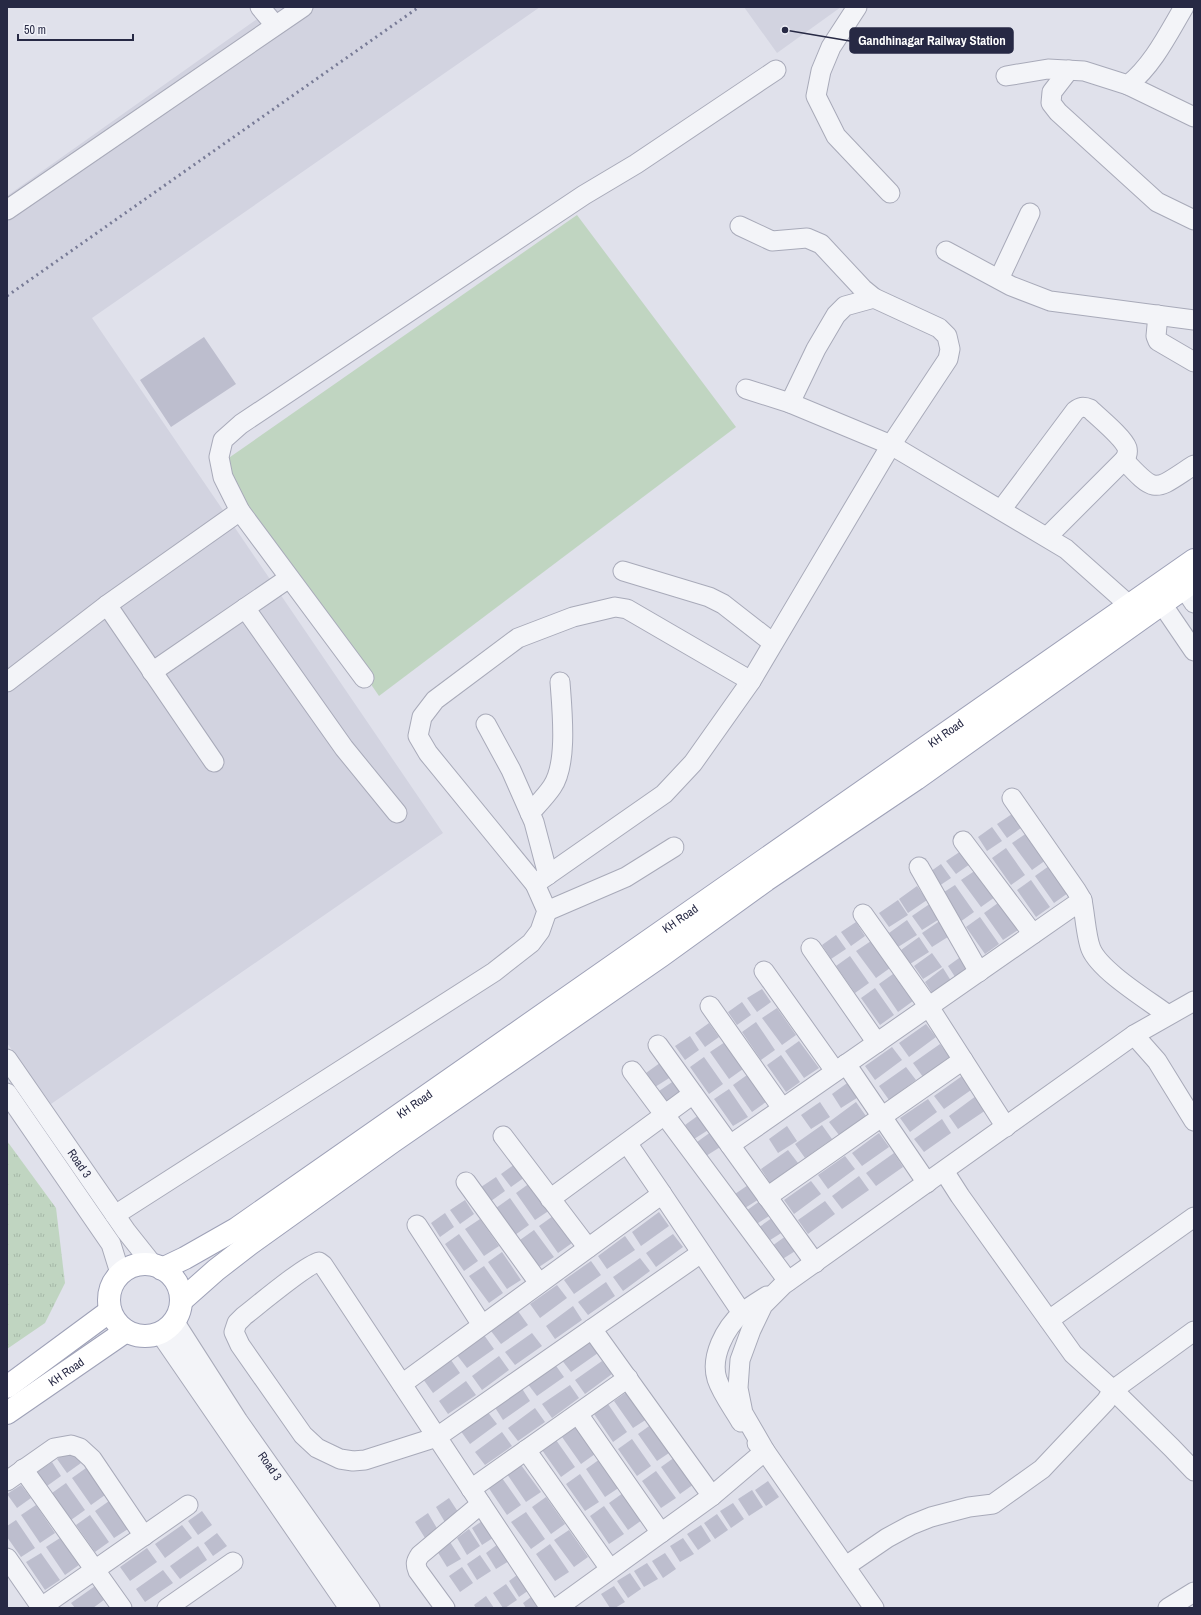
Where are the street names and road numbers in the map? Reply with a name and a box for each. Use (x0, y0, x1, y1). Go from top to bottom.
street label: KH Road (925, 715, 967, 751)
street label: KH Road (659, 901, 701, 937)
street label: KH Road (394, 1086, 436, 1122)
street label: Road 3 (64, 1146, 95, 1181)
street label: KH Road (45, 1354, 87, 1390)
street label: Road 3 (254, 1449, 286, 1484)

